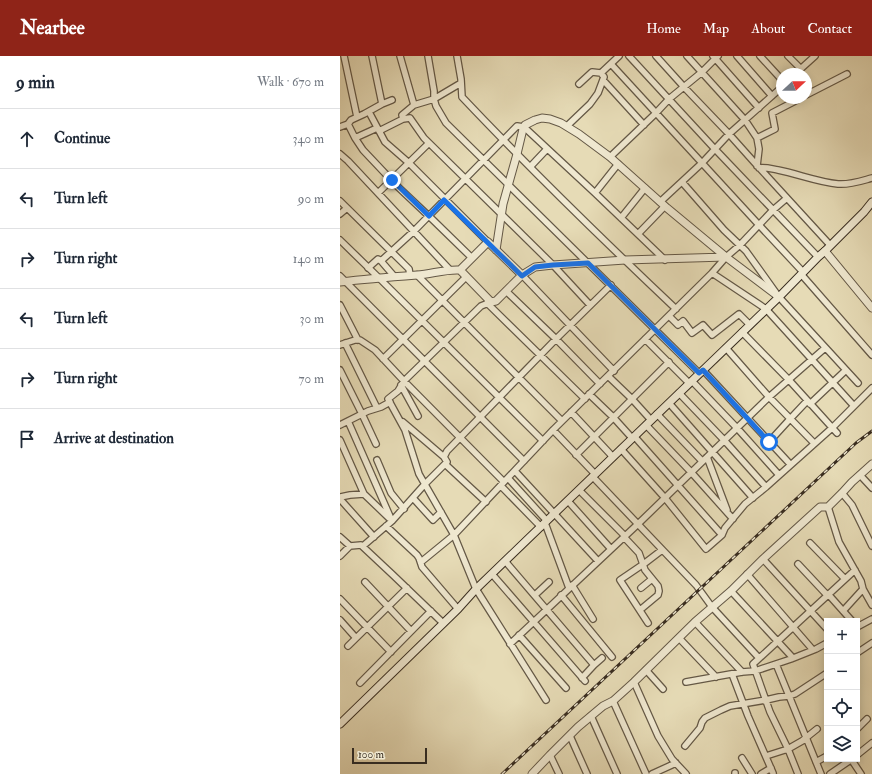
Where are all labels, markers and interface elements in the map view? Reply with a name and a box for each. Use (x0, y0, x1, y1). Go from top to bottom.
text: Nearbee (20, 16, 85, 40)
text: Home (646, 20, 681, 37)
text: Map (703, 20, 729, 37)
text: About (751, 20, 785, 37)
text: Contact (807, 20, 852, 37)
north arrow (776, 68, 812, 104)
text: 9 min (16, 72, 55, 93)
text: Walk · 670 m (257, 74, 324, 90)
icon: ahead (16, 128, 38, 150)
text: Continue (54, 129, 110, 148)
text: 340 m (293, 131, 324, 147)
route end (383, 171, 401, 189)
icon: left (16, 188, 38, 210)
text: Turn left (54, 189, 108, 208)
text: 90 m (298, 191, 324, 207)
icon: right (16, 248, 38, 270)
text: Turn right (54, 249, 117, 268)
text: 140 m (293, 251, 324, 267)
icon: left (16, 308, 38, 330)
text: Turn left (54, 309, 108, 328)
text: 30 m (300, 311, 324, 327)
icon: right (16, 368, 38, 390)
text: Turn right (54, 369, 117, 388)
text: 70 m (299, 371, 324, 387)
icon: arrive (16, 428, 38, 450)
text: Arrive at destination (54, 429, 174, 448)
route start (760, 433, 778, 451)
map controls (824, 618, 860, 762)
button: + (824, 618, 860, 654)
button: − (824, 654, 860, 690)
button: locate (824, 690, 860, 726)
button: layers (824, 726, 860, 762)
scale bar (352, 746, 427, 765)
text: 100 m (358, 748, 384, 761)

